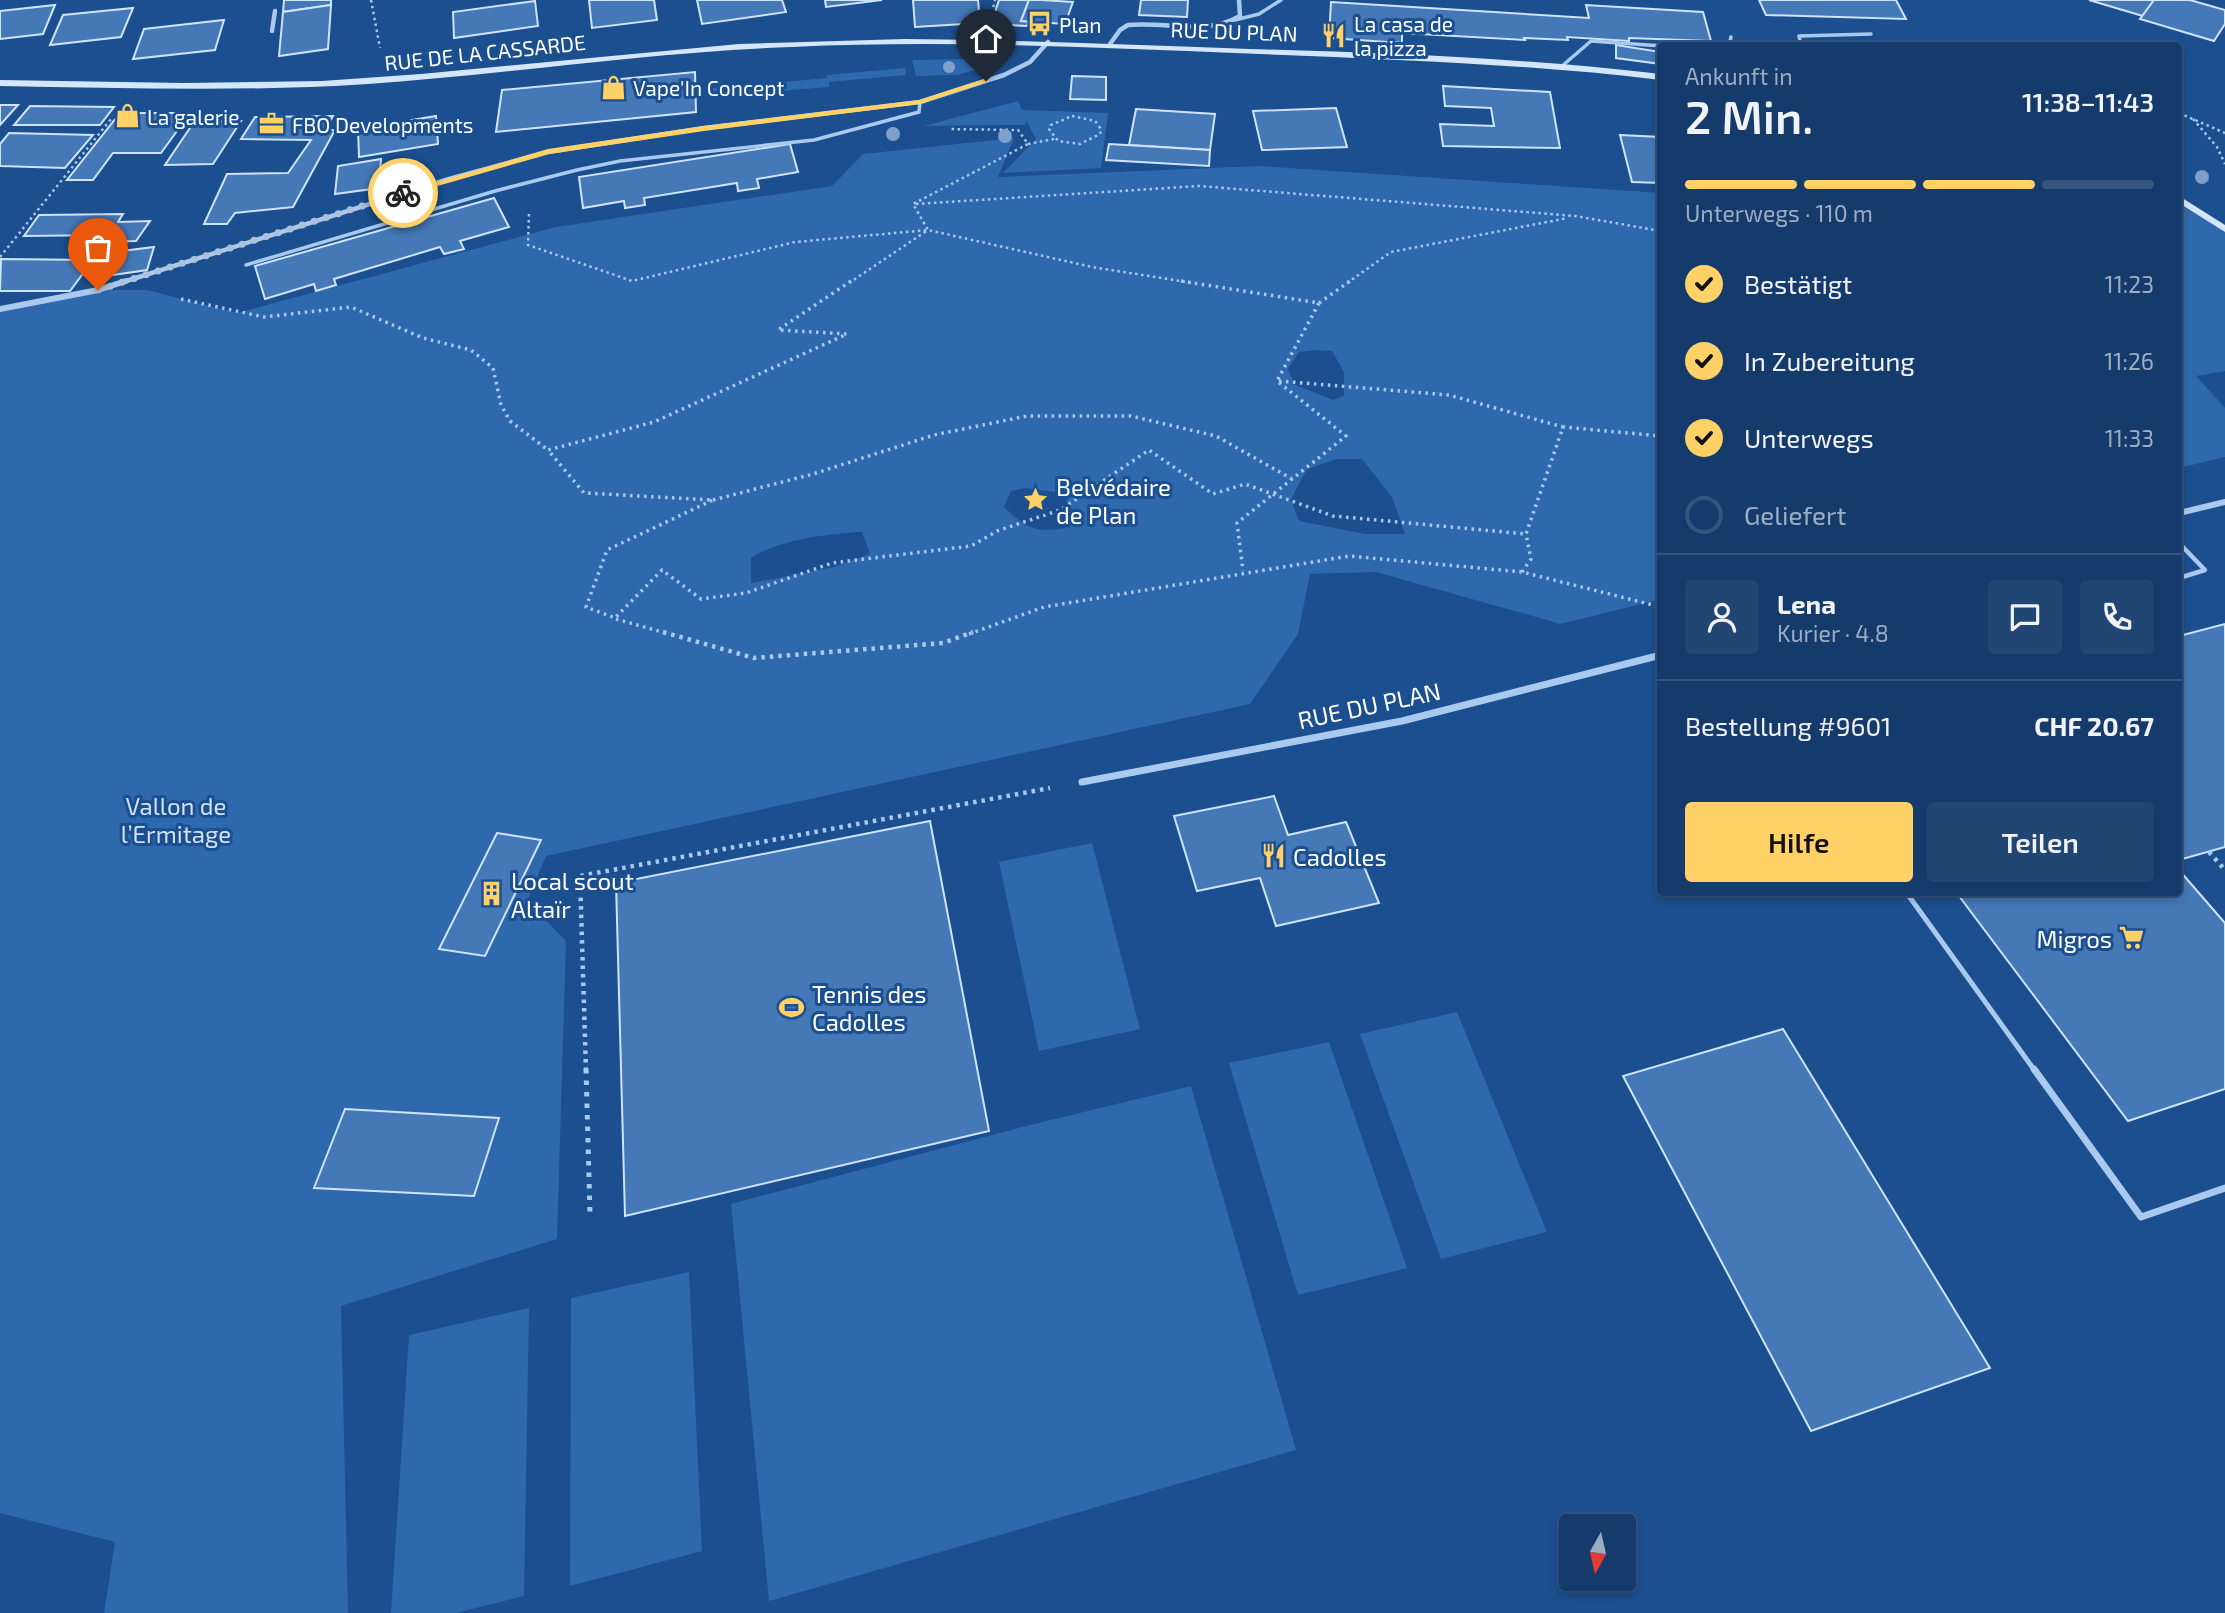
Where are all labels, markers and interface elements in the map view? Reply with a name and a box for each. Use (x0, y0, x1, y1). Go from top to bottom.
pin (956, 9, 1016, 81)
bus stop icon: Plan (1025, 10, 1053, 38)
place label: La casa de la pizza (1354, 11, 1453, 60)
place label: Plan (1059, 12, 1101, 37)
street label: RUE DU PLAN (1170, 16, 1298, 46)
icon: home (967, 20, 1005, 58)
restaurant icon: La casa de la pizza (1320, 21, 1348, 49)
street label: RUE DE LA CASSARDE (383, 29, 587, 75)
text: Ankunft in (1685, 62, 1793, 90)
shop icon: Vape'In Concept (599, 73, 627, 101)
place label: Vape'In Concept (633, 75, 784, 100)
text: 11:38–11:43 (2022, 86, 2154, 117)
text: 2 Min. (1685, 88, 1813, 143)
shop icon: La galerie (113, 102, 141, 130)
place label: La galerie (147, 104, 240, 129)
office icon: FBO Developments (258, 110, 286, 138)
place label: FBO Developments (292, 112, 473, 137)
courier (368, 158, 438, 228)
icon: bike (384, 174, 422, 212)
text: Unterwegs · 110 m (1685, 199, 1873, 227)
pin (68, 218, 128, 290)
icon: bag (79, 229, 117, 267)
icon: check (1685, 265, 1723, 303)
text: Bestätigt (1744, 268, 1852, 299)
text: 11:23 (2105, 270, 2154, 298)
icon: check (1685, 342, 1723, 380)
text: In Zubereitung (1744, 345, 1915, 376)
text: 11:26 (2104, 347, 2154, 375)
icon: check (1685, 419, 1723, 457)
text: Unterwegs (1744, 422, 1874, 453)
text: 11:33 (2105, 424, 2154, 452)
place label: Belvédaire de Plan (1056, 472, 1171, 529)
place icon: Belvédaire de Plan (1022, 486, 1050, 514)
text: Geliefert (1744, 499, 1846, 530)
button: person (1685, 580, 1759, 654)
button: chat (1988, 580, 2062, 654)
button: phone (2080, 580, 2154, 654)
text: Lena (1777, 588, 1836, 619)
text: Kurier · 4.8 (1777, 619, 1889, 647)
street label: RUE DU PLAN (1295, 676, 1443, 734)
text: Bestellung #9601 (1685, 710, 1891, 741)
text: CHF 20.67 (2034, 710, 2154, 741)
park label: Vallon de l’Ermitage (121, 791, 231, 848)
button: Hilfe (1685, 802, 1913, 882)
button: Teilen (1927, 802, 2154, 882)
restaurant icon: Cadolles (1259, 842, 1287, 870)
place label: Cadolles (1293, 842, 1387, 871)
place label: Local scout Altaïr (511, 866, 634, 923)
building icon: Local scout Altaïr (477, 880, 505, 908)
place label: Migros (2036, 924, 2112, 953)
supermarket icon: Migros (2118, 924, 2146, 952)
place label: Tennis des Cadolles (812, 979, 926, 1036)
sports icon: Tennis des Cadolles (778, 993, 806, 1021)
north arrow (1559, 1514, 1636, 1591)
map controls (1559, 1514, 1636, 1591)

